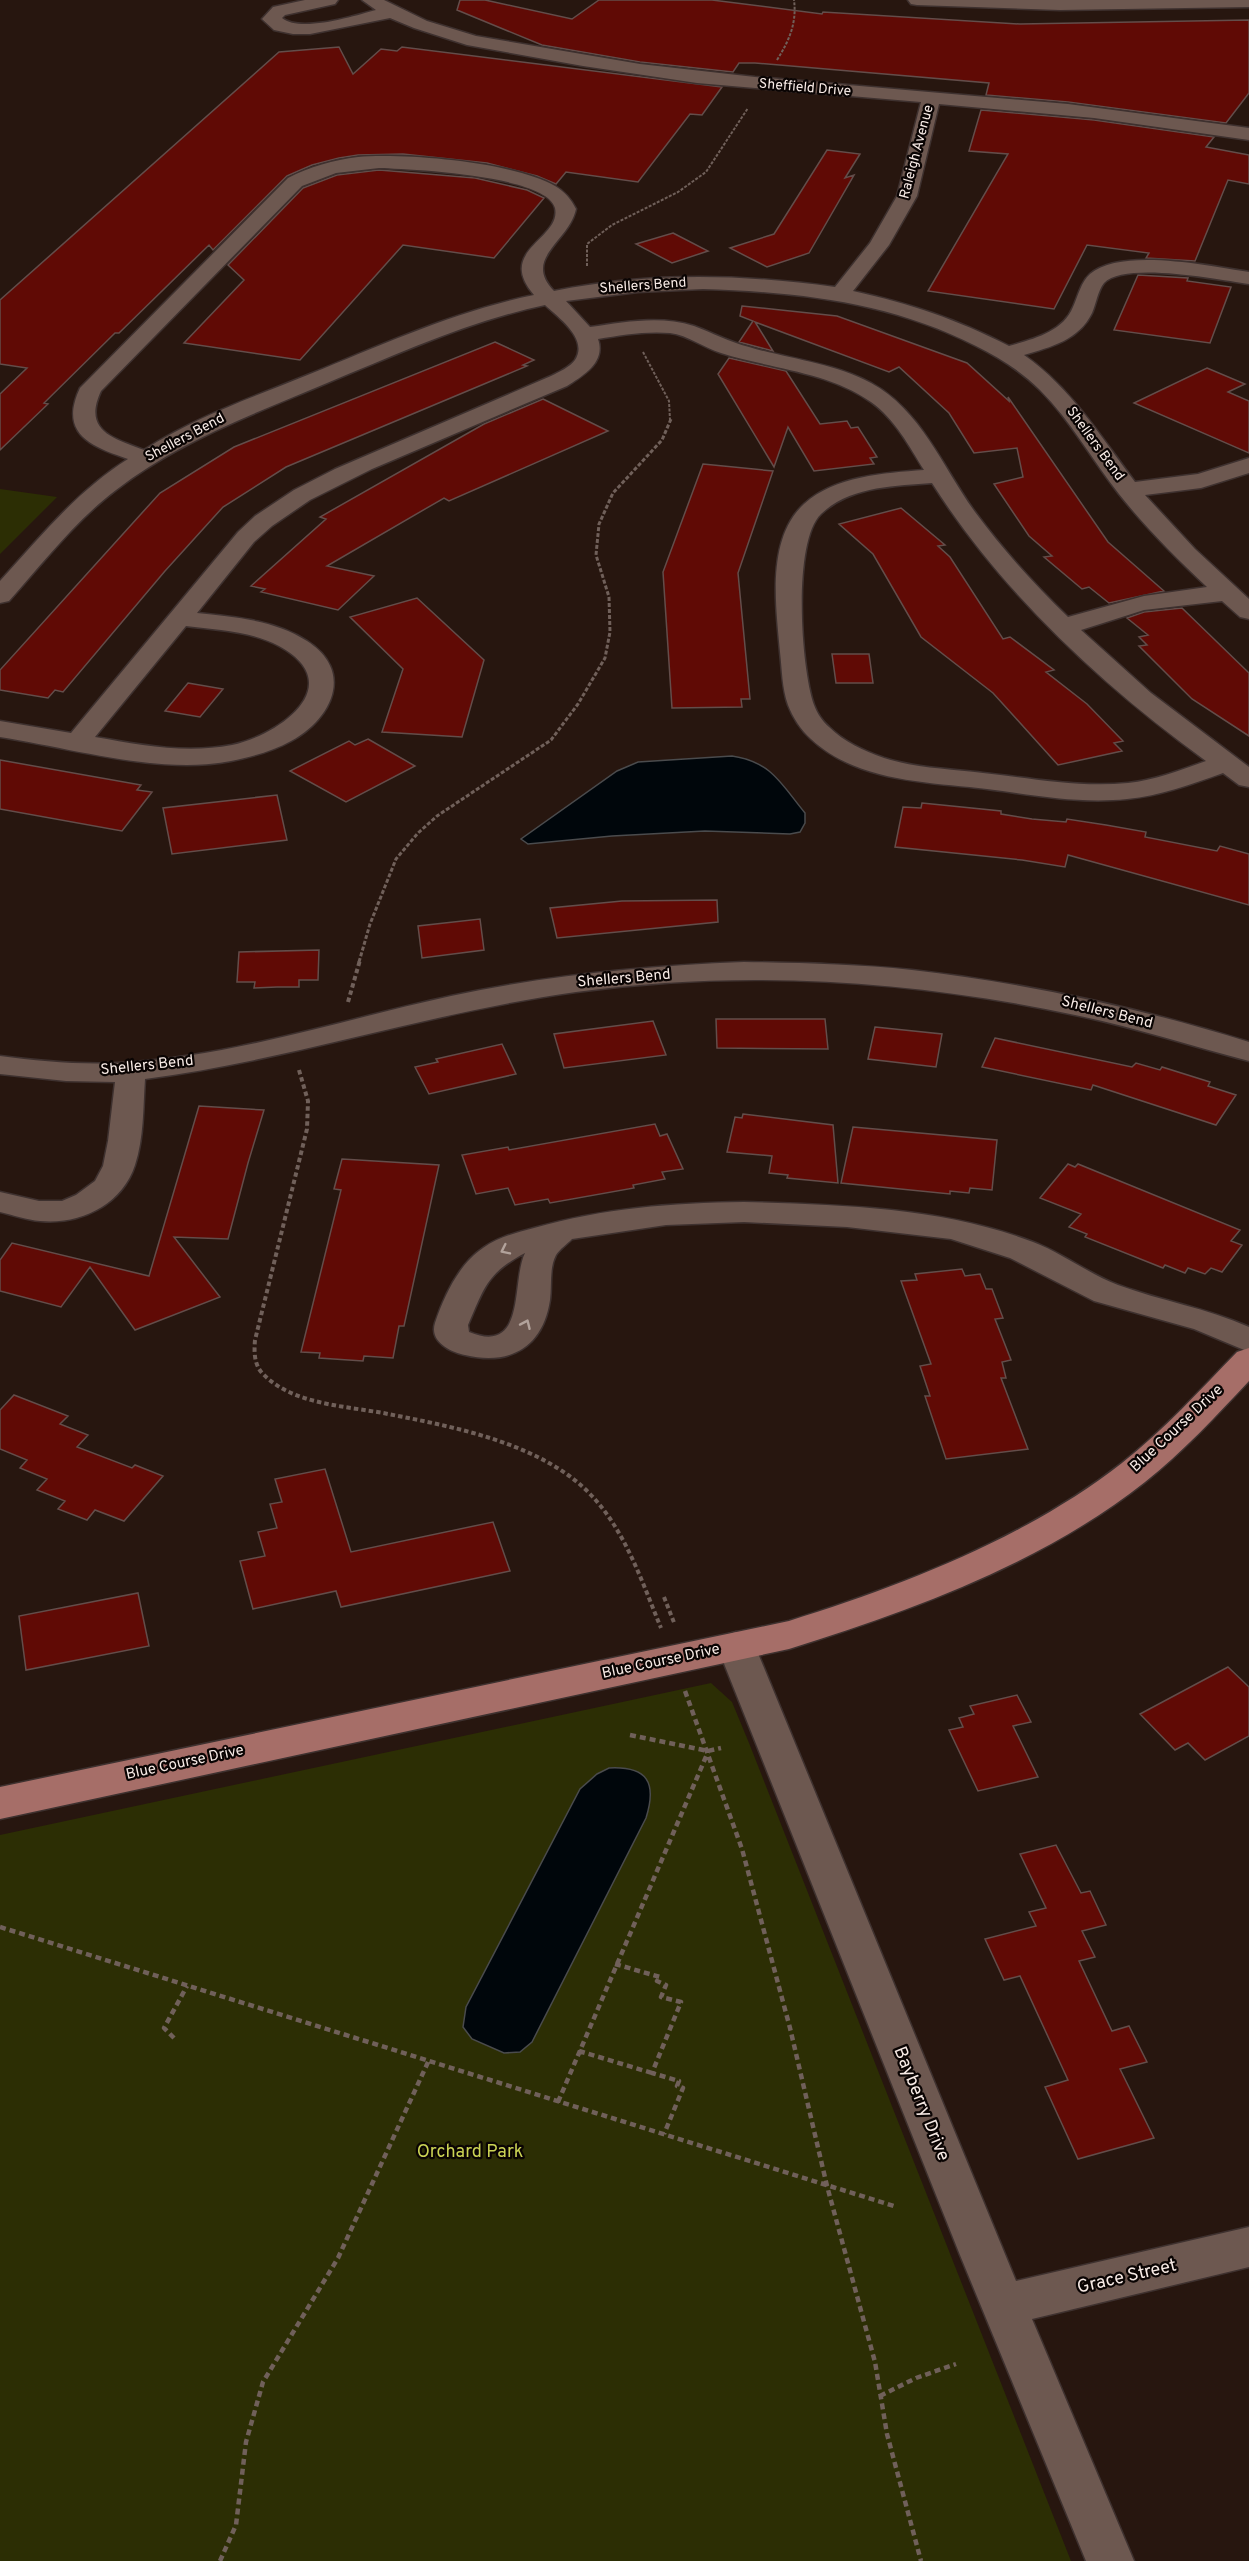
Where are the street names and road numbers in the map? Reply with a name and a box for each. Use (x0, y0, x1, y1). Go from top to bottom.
street label: Sheffield Drive (758, 76, 852, 100)
street label: Raleigh Avenue (896, 103, 938, 201)
street label: Shellers Bend (599, 274, 687, 298)
street label: Shellers Bend (1063, 404, 1127, 484)
street label: Shellers Bend (143, 410, 227, 466)
street label: Shellers Bend (577, 965, 671, 993)
street label: Shellers Bend (1059, 992, 1155, 1034)
street label: Shellers Bend (100, 1052, 194, 1080)
street label: Blue Course Drive (1127, 1381, 1227, 1477)
street label: Blue Course Drive (600, 1640, 722, 1684)
street label: Blue Course Drive (124, 1741, 246, 1785)
street label: Bayberry Drive (888, 2043, 954, 2165)
street label: Grace Street (1075, 2254, 1179, 2300)

